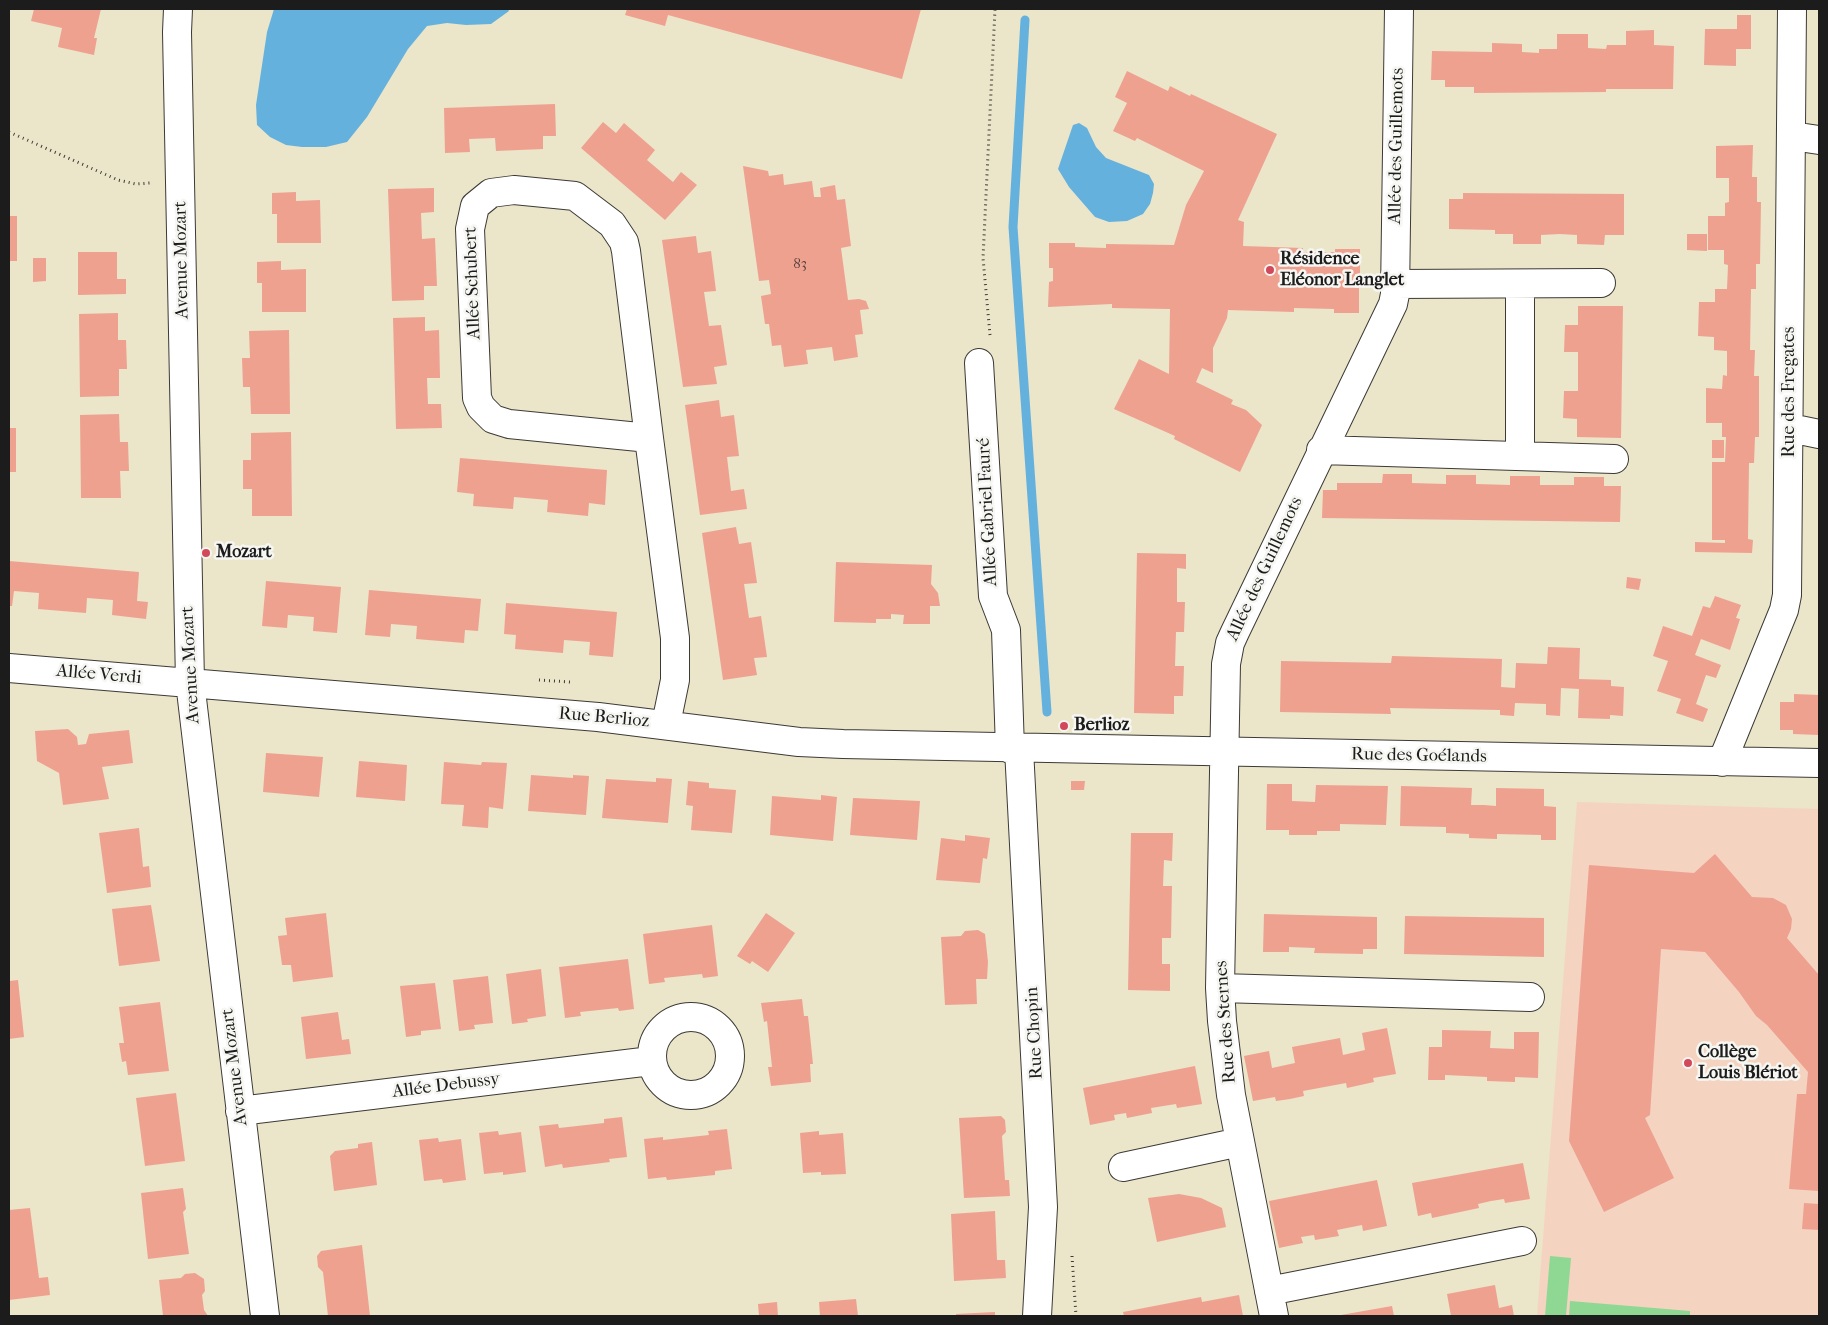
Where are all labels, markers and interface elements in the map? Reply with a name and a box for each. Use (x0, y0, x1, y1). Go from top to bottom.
street label: Allée des Guillemots (1385, 68, 1409, 224)
street label: Avenue Mozart (170, 201, 194, 319)
street label: Allée Schubert (460, 226, 486, 340)
place label: Résidence Eléonor Langlet (1280, 249, 1404, 292)
house number: 83 (793, 255, 807, 273)
marker: Résidence Eléonor Langlet (1264, 264, 1276, 276)
street label: Rue des Fregates (1779, 327, 1801, 457)
street label: Allée Gabriel Fauré (973, 437, 1003, 587)
street label: Allée des Guillemots (1222, 494, 1308, 644)
place label: Mozart (216, 542, 272, 564)
marker: Mozart (200, 547, 212, 559)
street label: Avenue Mozart (177, 606, 205, 724)
street label: Allée Verdi (56, 661, 142, 689)
street label: Rue Berlioz (558, 703, 650, 733)
place label: Berlioz (1074, 715, 1129, 737)
marker: Berlioz (1058, 720, 1070, 732)
street label: Rue des Goélands (1351, 744, 1487, 768)
street label: Rue des Sternes (1211, 960, 1241, 1084)
street label: Rue Chopin (1022, 986, 1048, 1080)
street label: Avenue Mozart (217, 1007, 253, 1127)
place label: Collège Louis Blériot (1698, 1042, 1798, 1084)
marker: Collège Louis Blériot (1682, 1057, 1694, 1069)
street label: Allée Debussy (391, 1069, 501, 1103)

